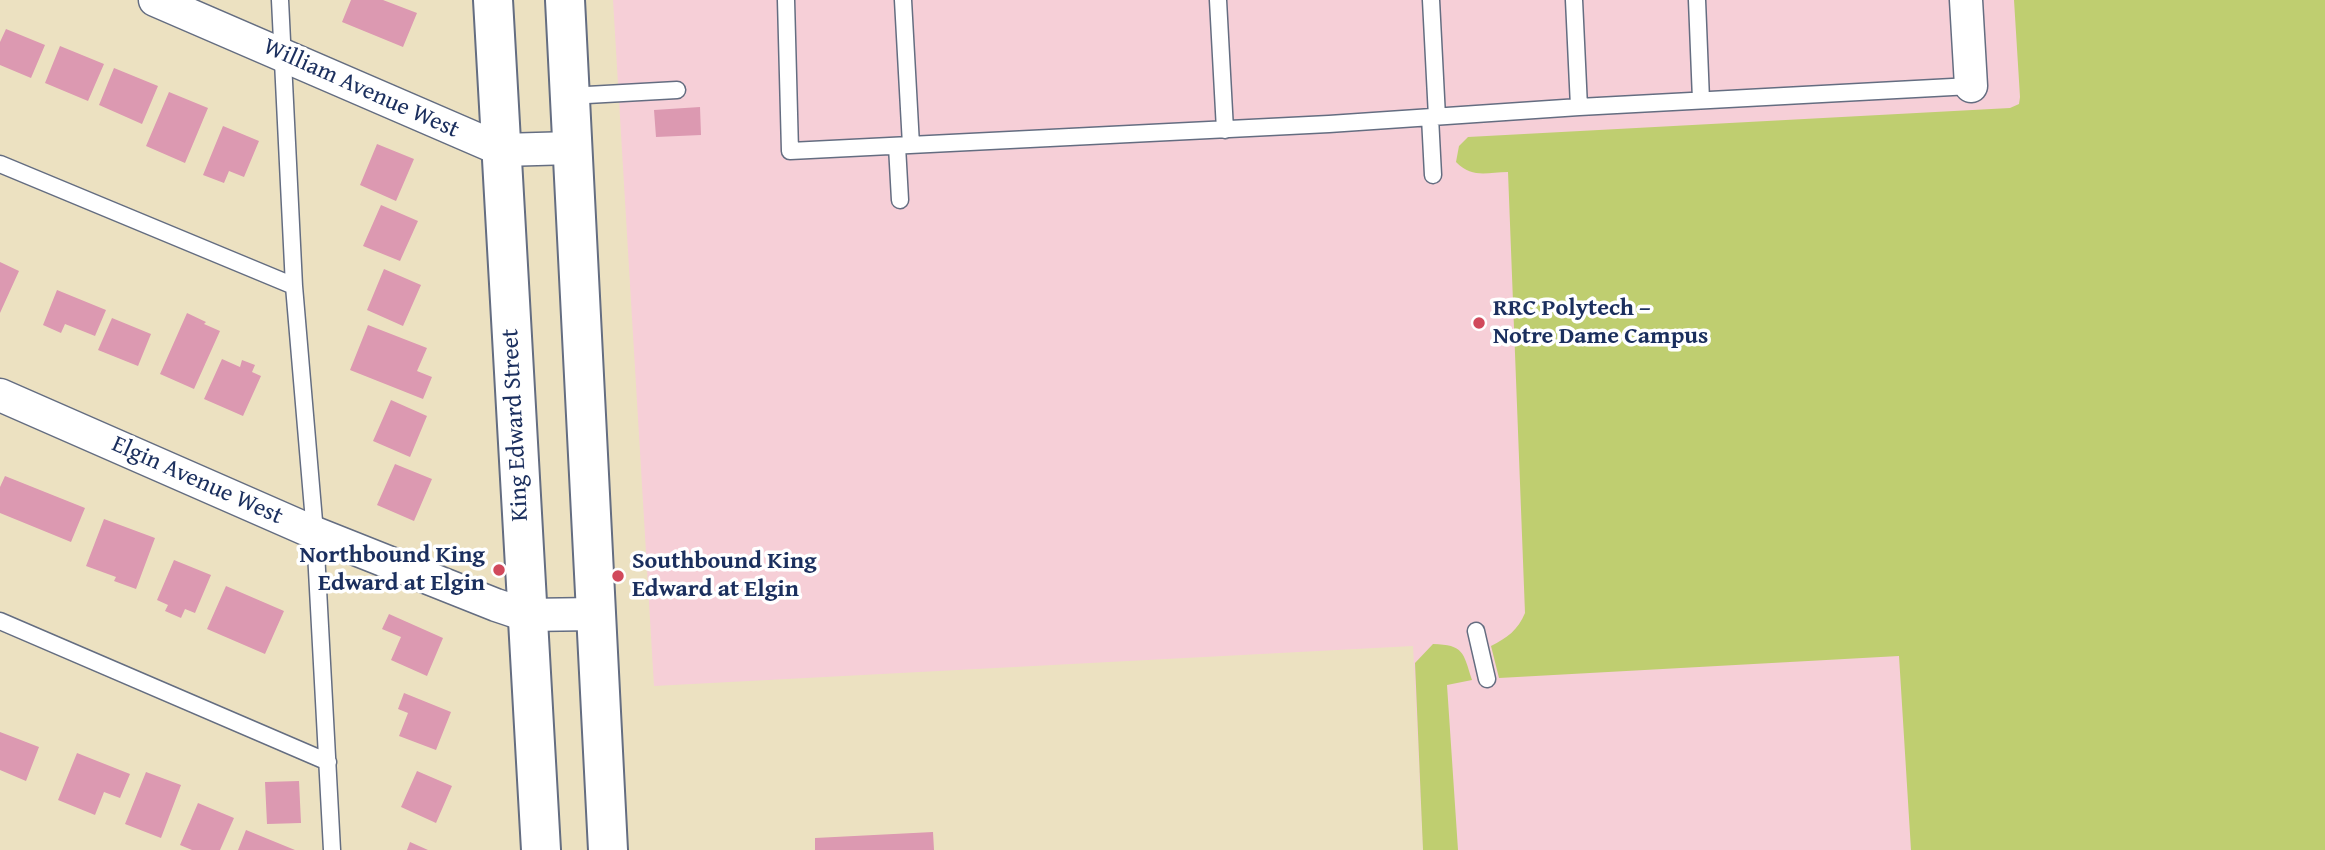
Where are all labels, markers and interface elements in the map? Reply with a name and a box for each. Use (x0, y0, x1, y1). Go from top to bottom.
street label: William Avenue West (259, 33, 463, 145)
place label: RRC Polytech – Notre Dame Campus (1493, 295, 1708, 351)
marker: RRC Polytech – Notre Dame Campus (1471, 315, 1487, 331)
street label: King Edward Street (497, 328, 535, 522)
street label: Elgin Avenue West (107, 430, 287, 532)
place label: Northbound King Edward at Elgin (300, 542, 485, 598)
place label: Southbound King Edward at Elgin (632, 548, 817, 604)
marker: Northbound King Edward at Elgin (491, 562, 507, 578)
marker: Southbound King Edward at Elgin (610, 568, 626, 584)

